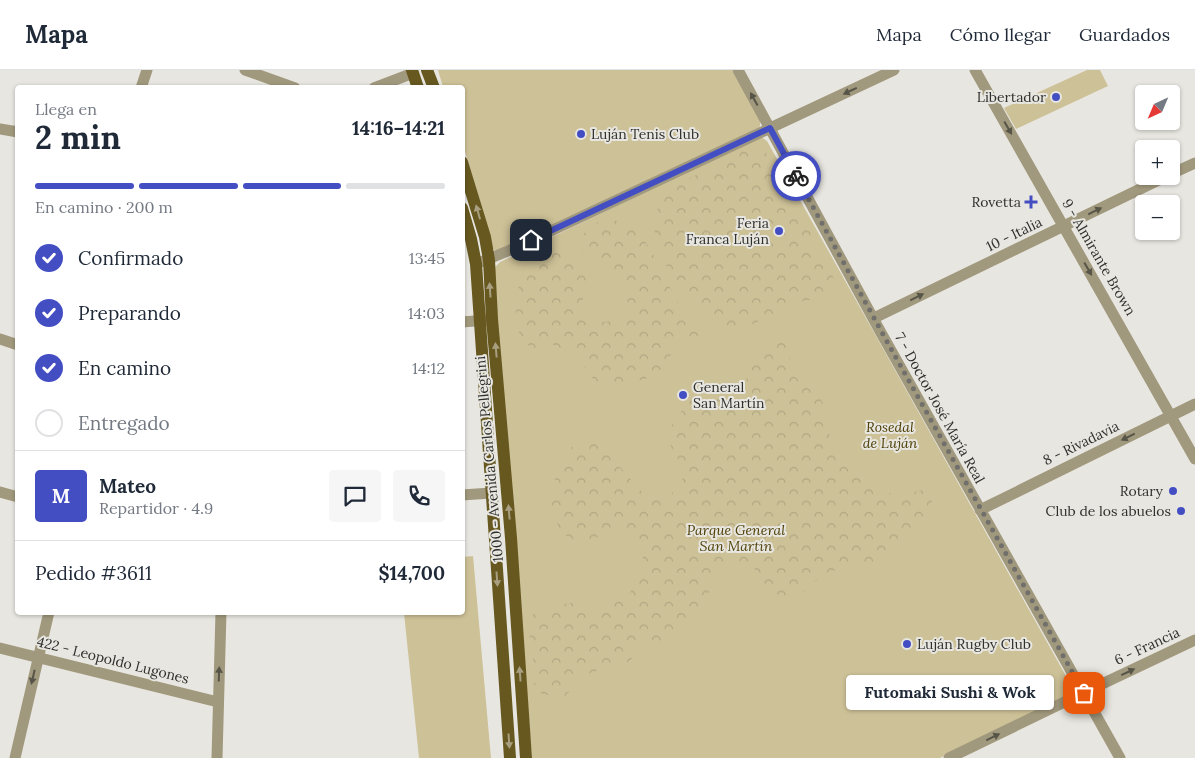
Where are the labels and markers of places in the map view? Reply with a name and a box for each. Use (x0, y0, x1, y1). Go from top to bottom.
place label: Libertador (977, 88, 1046, 106)
marker: Libertador (1050, 91, 1062, 103)
place label: Luján Tenis Club (591, 125, 699, 143)
marker: Luján Tenis Club (575, 128, 587, 140)
place label: Rovetta (971, 193, 1021, 211)
marker: Rovetta (1025, 196, 1037, 208)
place label: Feria Franca Luján (686, 214, 769, 248)
pin (510, 219, 552, 261)
marker: Feria Franca Luján (773, 225, 785, 237)
place label: General San Martín (693, 378, 765, 412)
marker: General San Martín (677, 389, 689, 401)
place label: Rotary (1120, 482, 1164, 500)
marker: Rotary (1167, 485, 1179, 497)
place label: Club de los abuelos (1046, 502, 1171, 520)
marker: Club de los abuelos (1175, 505, 1187, 517)
place label: Luján Rugby Club (917, 635, 1031, 653)
marker: Luján Rugby Club (901, 638, 913, 650)
pin (1063, 672, 1105, 714)
callout: Futomaki Sushi & Wok (846, 676, 1054, 710)

